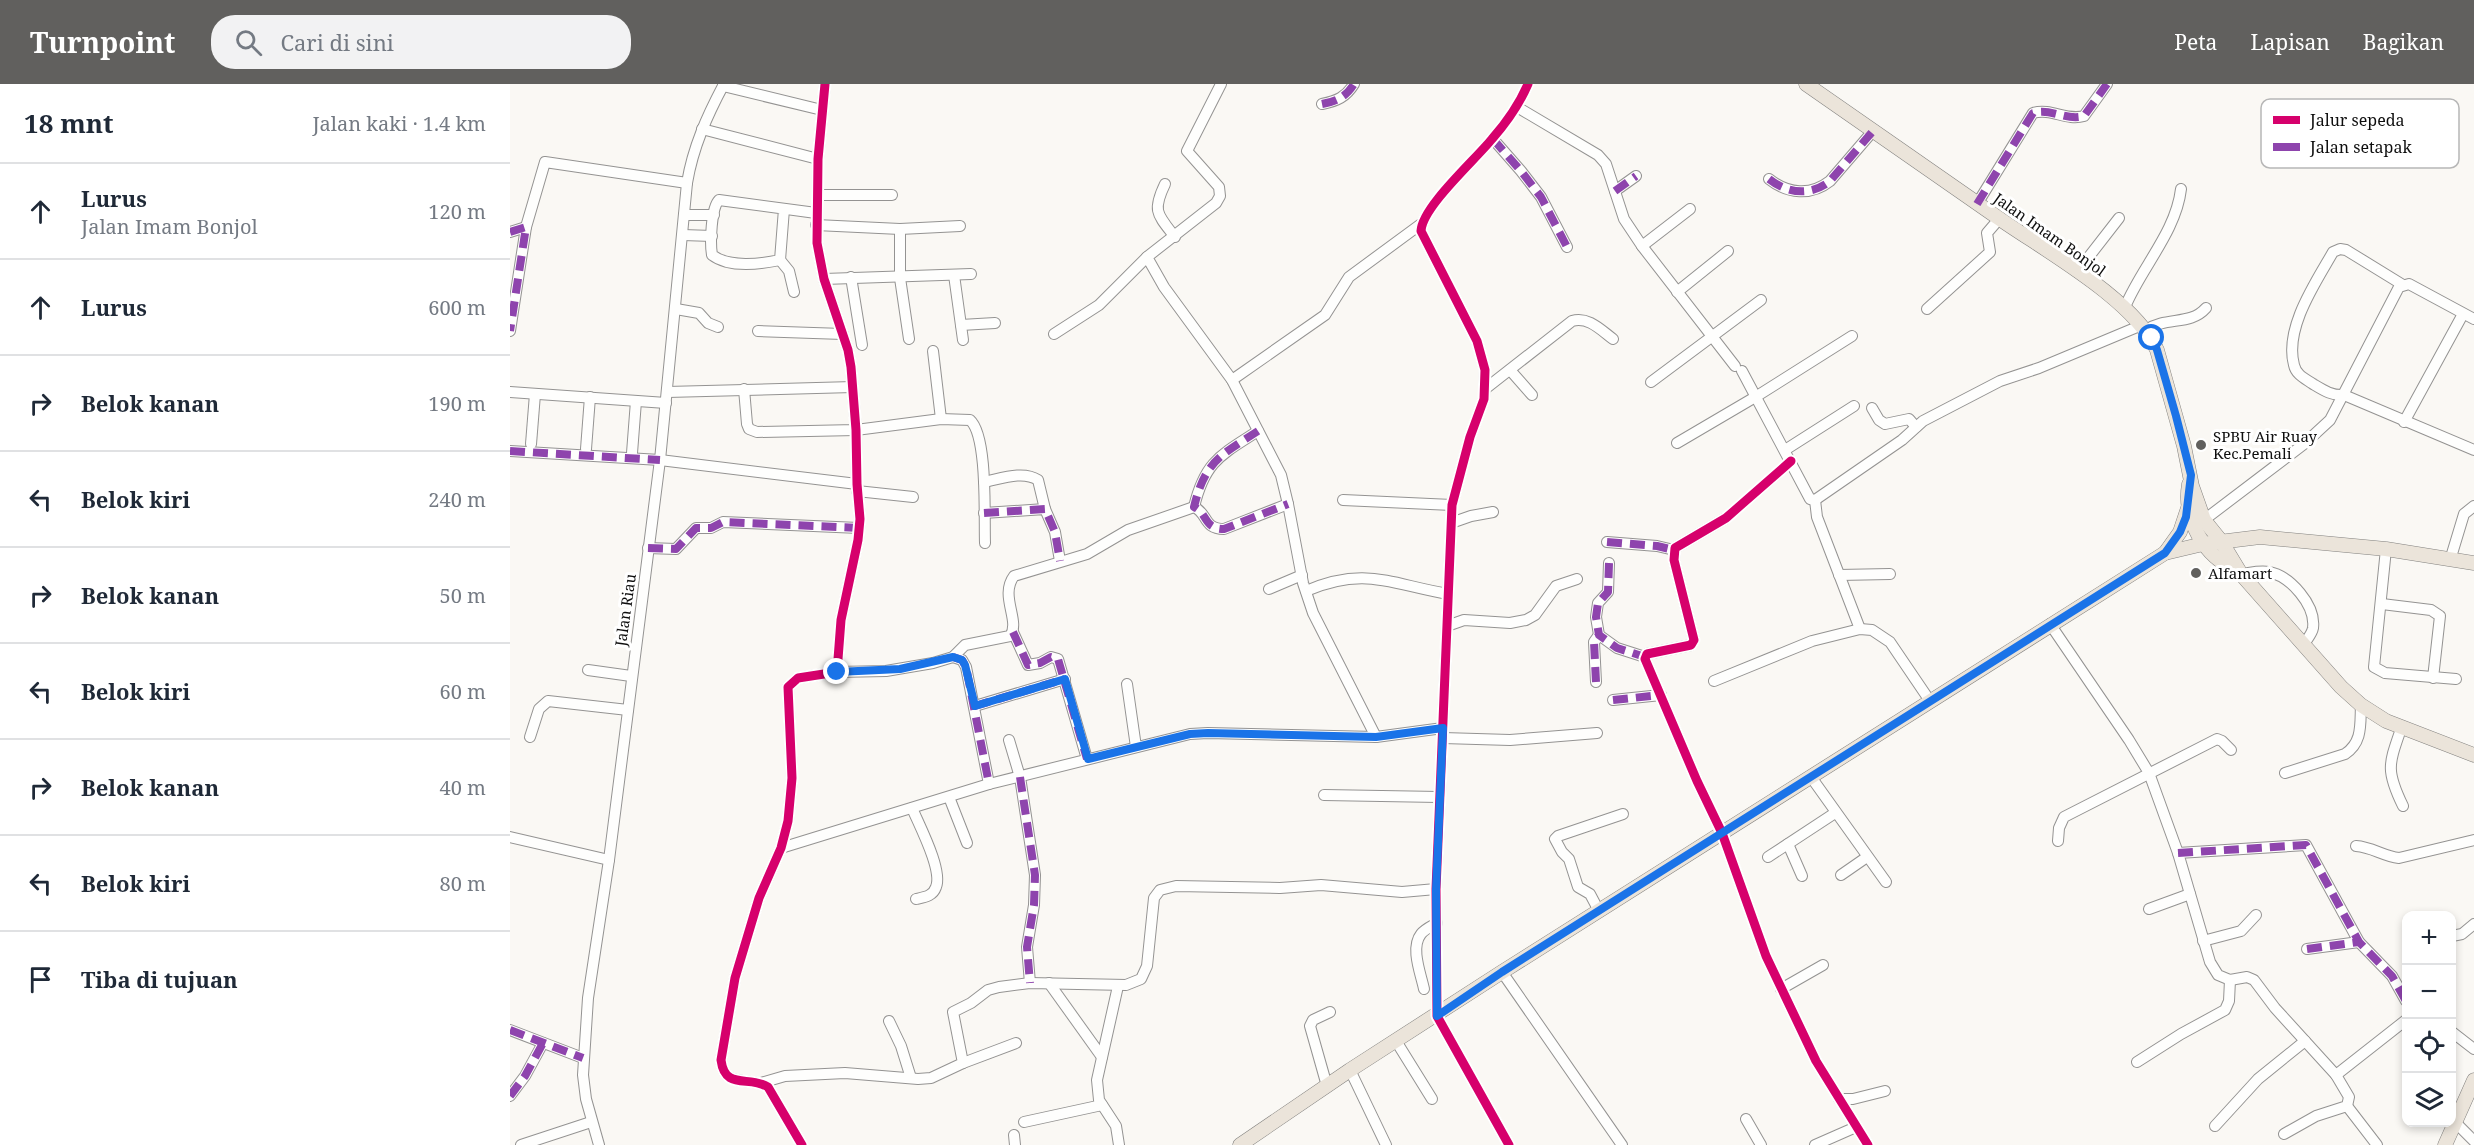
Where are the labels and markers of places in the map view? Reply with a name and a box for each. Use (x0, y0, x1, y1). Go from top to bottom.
place label: SPBU Air Ruay Kec.Pemali (2213, 426, 2318, 463)
marker: SPBU Air Ruay Kec.Pemali (2194, 438, 2208, 452)
place label: Alfamart (2208, 563, 2272, 583)
marker: Alfamart (2189, 566, 2203, 580)

